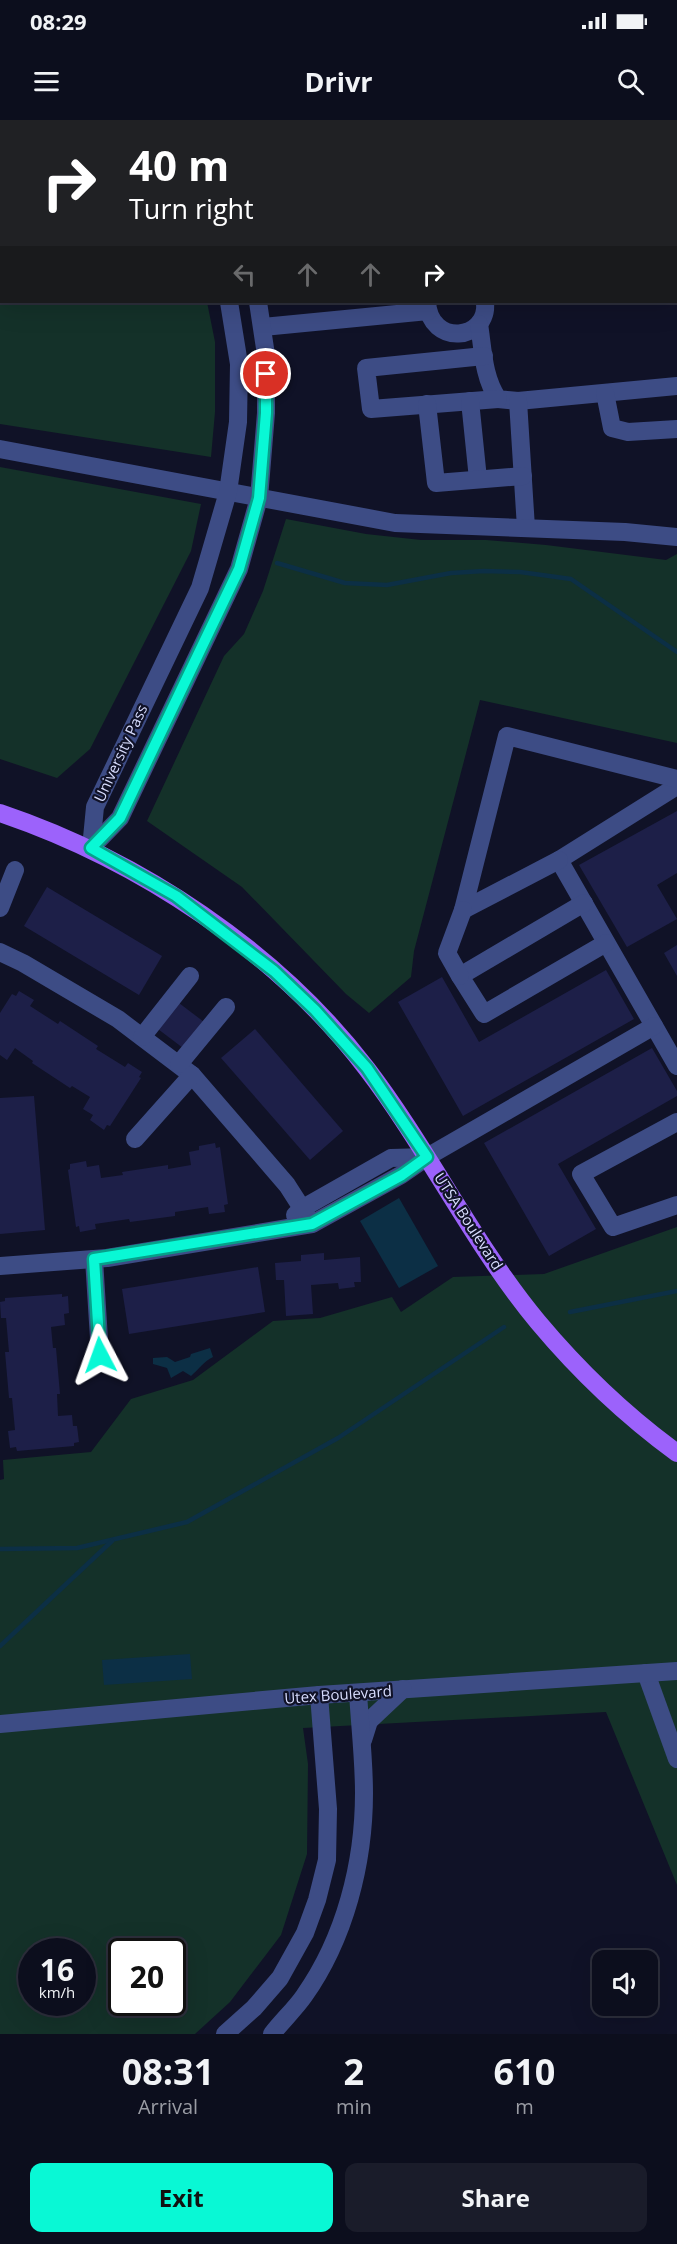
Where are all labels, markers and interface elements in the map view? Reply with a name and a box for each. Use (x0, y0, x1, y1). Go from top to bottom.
text: 08:29 (30, 6, 87, 36)
text: Drivr (304, 63, 373, 100)
icon: menu (30, 65, 63, 98)
icon: search (614, 65, 647, 98)
text: 40 m (129, 136, 229, 193)
icon: right (30, 144, 108, 222)
text: Turn right (129, 190, 254, 227)
icon: left (228, 258, 261, 291)
icon: ahead (291, 258, 324, 291)
icon: ahead (354, 258, 387, 291)
icon: right (417, 258, 450, 291)
pin (240, 348, 291, 399)
icon: arrive (249, 357, 282, 390)
street label: University Pass (89, 701, 151, 805)
street label: UTSA Boulevard (430, 1169, 508, 1273)
position arrow (68, 1323, 132, 1387)
street label: Utex Boulevard (284, 1680, 392, 1708)
speed limit sign: 20 (108, 1938, 186, 2016)
text: 16 (40, 1949, 74, 1990)
map controls (592, 1950, 658, 2016)
button: sound (592, 1950, 658, 2016)
text: km/h (39, 1982, 75, 2002)
text: 08:31 (122, 2047, 214, 2096)
text: 2 (344, 2047, 364, 2096)
text: 610 (494, 2047, 555, 2096)
text: Arrival (138, 2093, 198, 2120)
text: min (336, 2093, 372, 2120)
text: m (515, 2093, 534, 2120)
button: Exit (30, 2163, 333, 2232)
button: Share (345, 2163, 647, 2232)

